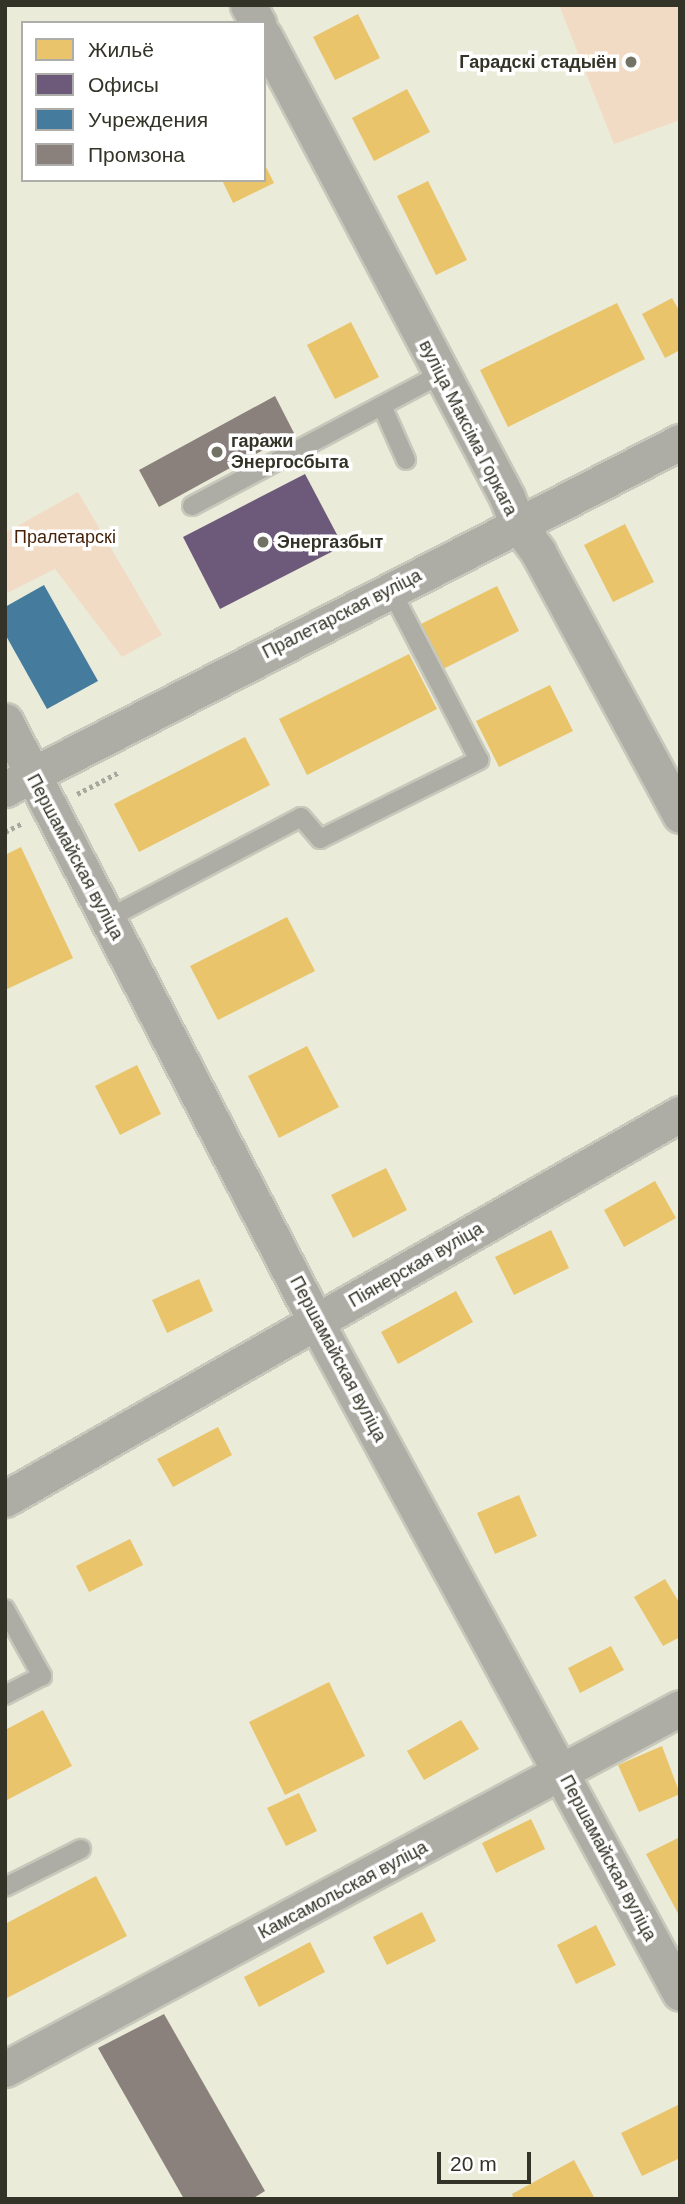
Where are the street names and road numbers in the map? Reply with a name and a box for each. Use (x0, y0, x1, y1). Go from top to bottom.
street label: вуліца Максіма Горкага (414, 337, 522, 519)
street label: Пралетарская вуліца (259, 565, 425, 663)
street label: Першамайская вуліца (22, 770, 128, 944)
street label: Піянерская вуліца (345, 1218, 487, 1312)
street label: Першамайская вуліца (285, 1272, 391, 1446)
street label: Першамайская вуліца (555, 1771, 661, 1945)
street label: Камсамольская вуліца (255, 1836, 431, 1944)

